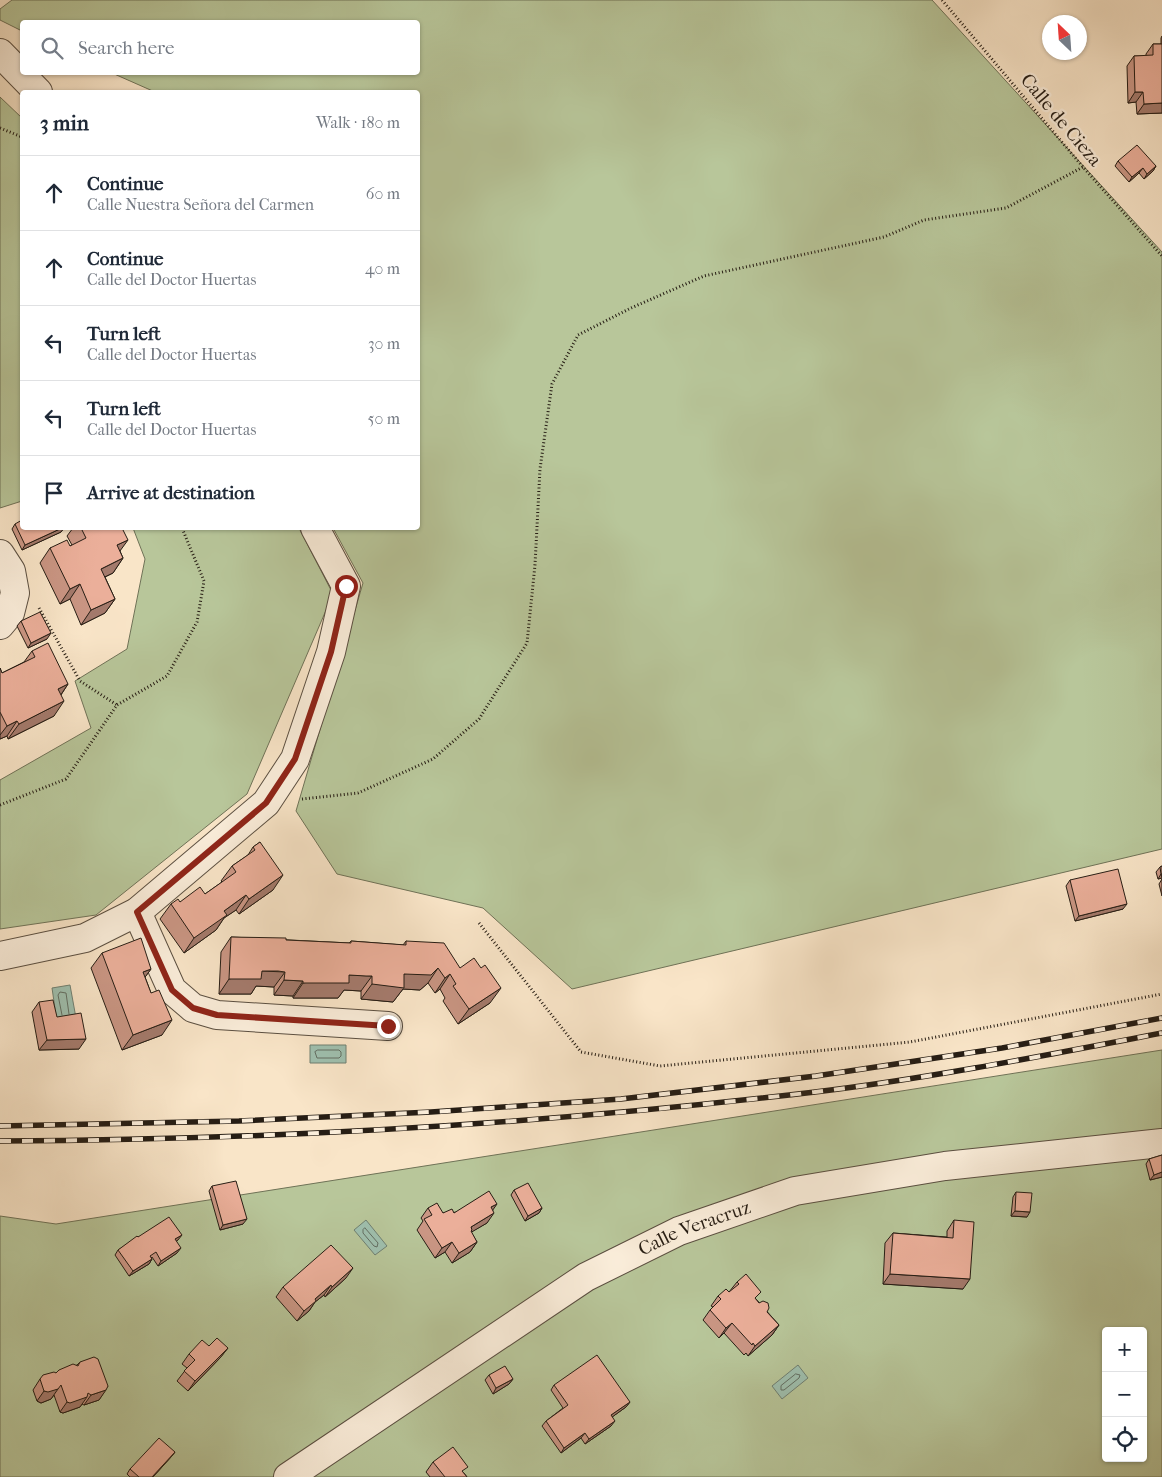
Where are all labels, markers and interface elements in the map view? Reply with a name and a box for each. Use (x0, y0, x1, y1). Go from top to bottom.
north arrow (1042, 15, 1087, 60)
search box (20, 20, 420, 75)
icon: search (38, 34, 66, 62)
text: Search here (78, 37, 174, 59)
street label: Calle de Cieza (1016, 69, 1106, 171)
text: 3 min (40, 111, 89, 135)
text: Walk · 180 m (316, 113, 400, 132)
text: Continue (87, 173, 163, 195)
icon: ahead (40, 179, 68, 207)
text: 60 m (366, 184, 400, 203)
text: Calle Nuestra Señora del Carmen (87, 195, 314, 214)
text: Continue (87, 248, 163, 270)
icon: ahead (40, 254, 68, 282)
text: 40 m (365, 259, 400, 278)
text: Calle del Doctor Huertas (87, 270, 256, 289)
text: Turn left (87, 323, 161, 345)
icon: left (40, 329, 68, 357)
text: 30 m (368, 334, 400, 353)
text: Calle del Doctor Huertas (87, 345, 256, 364)
text: Turn left (87, 398, 161, 420)
icon: left (40, 404, 68, 432)
text: 50 m (368, 409, 400, 428)
text: Calle del Doctor Huertas (87, 420, 256, 439)
icon: arrive (40, 479, 68, 507)
text: Arrive at destination (87, 482, 255, 504)
route start (335, 575, 358, 598)
route end (377, 1015, 400, 1038)
street label: Calle Veracruz (635, 1196, 753, 1260)
map controls (1102, 1327, 1147, 1462)
button: + (1102, 1327, 1147, 1372)
button: − (1102, 1372, 1147, 1417)
button: locate (1102, 1417, 1147, 1462)

